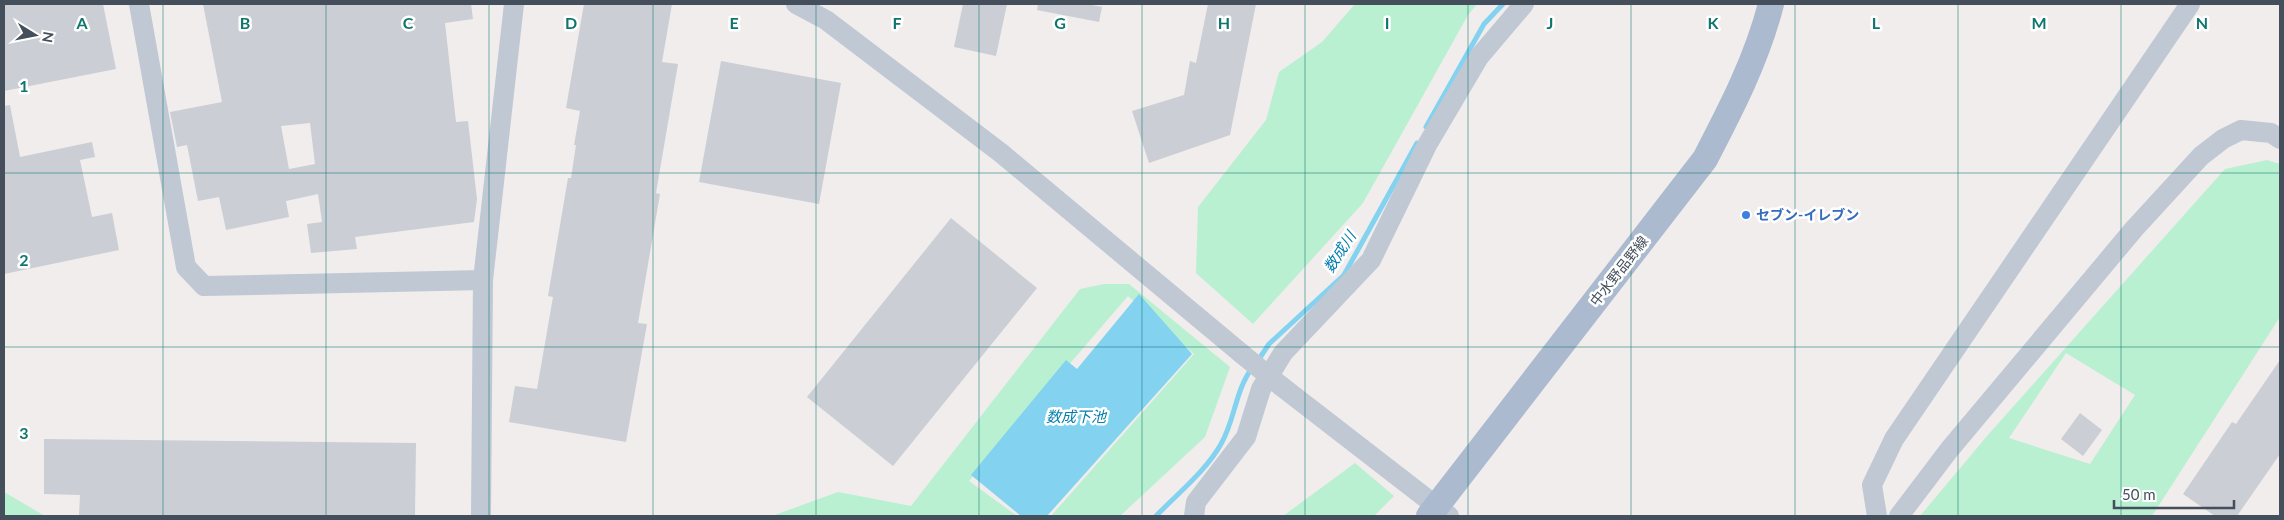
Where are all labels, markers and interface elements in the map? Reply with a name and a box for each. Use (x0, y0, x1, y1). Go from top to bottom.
north arrow (10, 10, 60, 60)
text: A (75, 13, 88, 32)
text: B (240, 13, 250, 32)
text: C (403, 13, 414, 32)
text: D (565, 13, 577, 32)
text: E (729, 13, 739, 32)
text: F (892, 13, 902, 32)
text: G (1054, 13, 1066, 32)
text: H (1218, 13, 1230, 32)
text: I (1385, 13, 1389, 32)
text: J (1547, 13, 1553, 32)
text: K (1708, 13, 1720, 32)
text: L (1872, 13, 1881, 32)
text: M (2031, 13, 2047, 32)
text: N (2196, 13, 2208, 32)
text: N (39, 31, 58, 44)
text: 1 (19, 76, 29, 95)
place label: セブン-イレブン (1756, 206, 1859, 223)
marker: セブン-イレブン (1740, 209, 1752, 221)
water label: 数成川 (1319, 226, 1360, 275)
street label: 中水野品野線 (1586, 232, 1651, 309)
text: 2 (19, 250, 29, 269)
water label: 数成下池 (1046, 407, 1108, 425)
text: 3 (19, 423, 29, 442)
scale bar (2114, 478, 2234, 510)
text: 50 m (2122, 485, 2156, 503)

